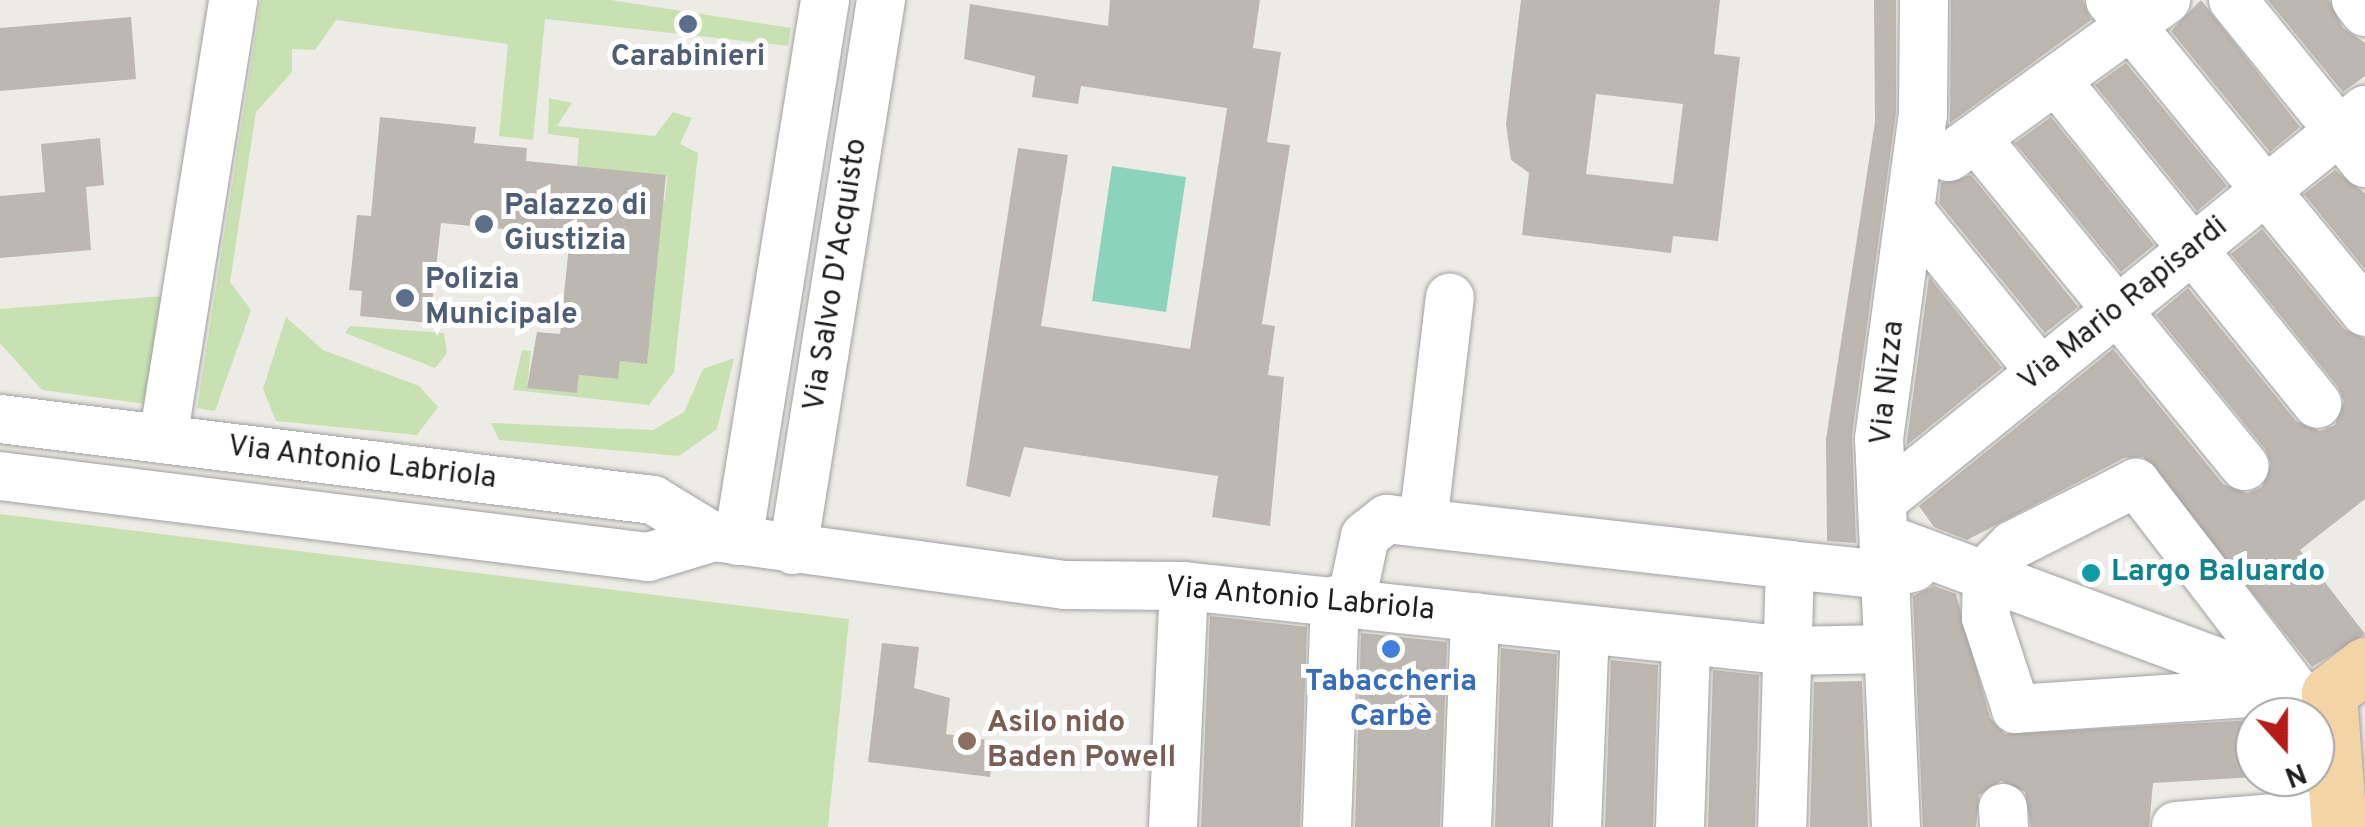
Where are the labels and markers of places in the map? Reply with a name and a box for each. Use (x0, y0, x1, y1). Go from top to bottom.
marker: Carabinieri (677, 13, 699, 35)
place label: Carabinieri (611, 40, 765, 76)
place label: Palazzo di Giustizia (504, 189, 647, 260)
marker: Palazzo di Giustizia (473, 213, 495, 235)
place label: Polizia Municipale (425, 263, 578, 334)
marker: Polizia Municipale (394, 287, 416, 309)
place label: Largo Baluardo (2111, 555, 2325, 591)
marker: Largo Baluardo (2080, 562, 2102, 584)
marker: Tabaccheria Carbè (1380, 638, 1402, 660)
place label: Tabaccheria Carbè (1305, 665, 1477, 736)
place label: Asilo nido Baden Powell (987, 706, 1176, 776)
marker: Asilo nido Baden Powell (956, 730, 978, 752)

